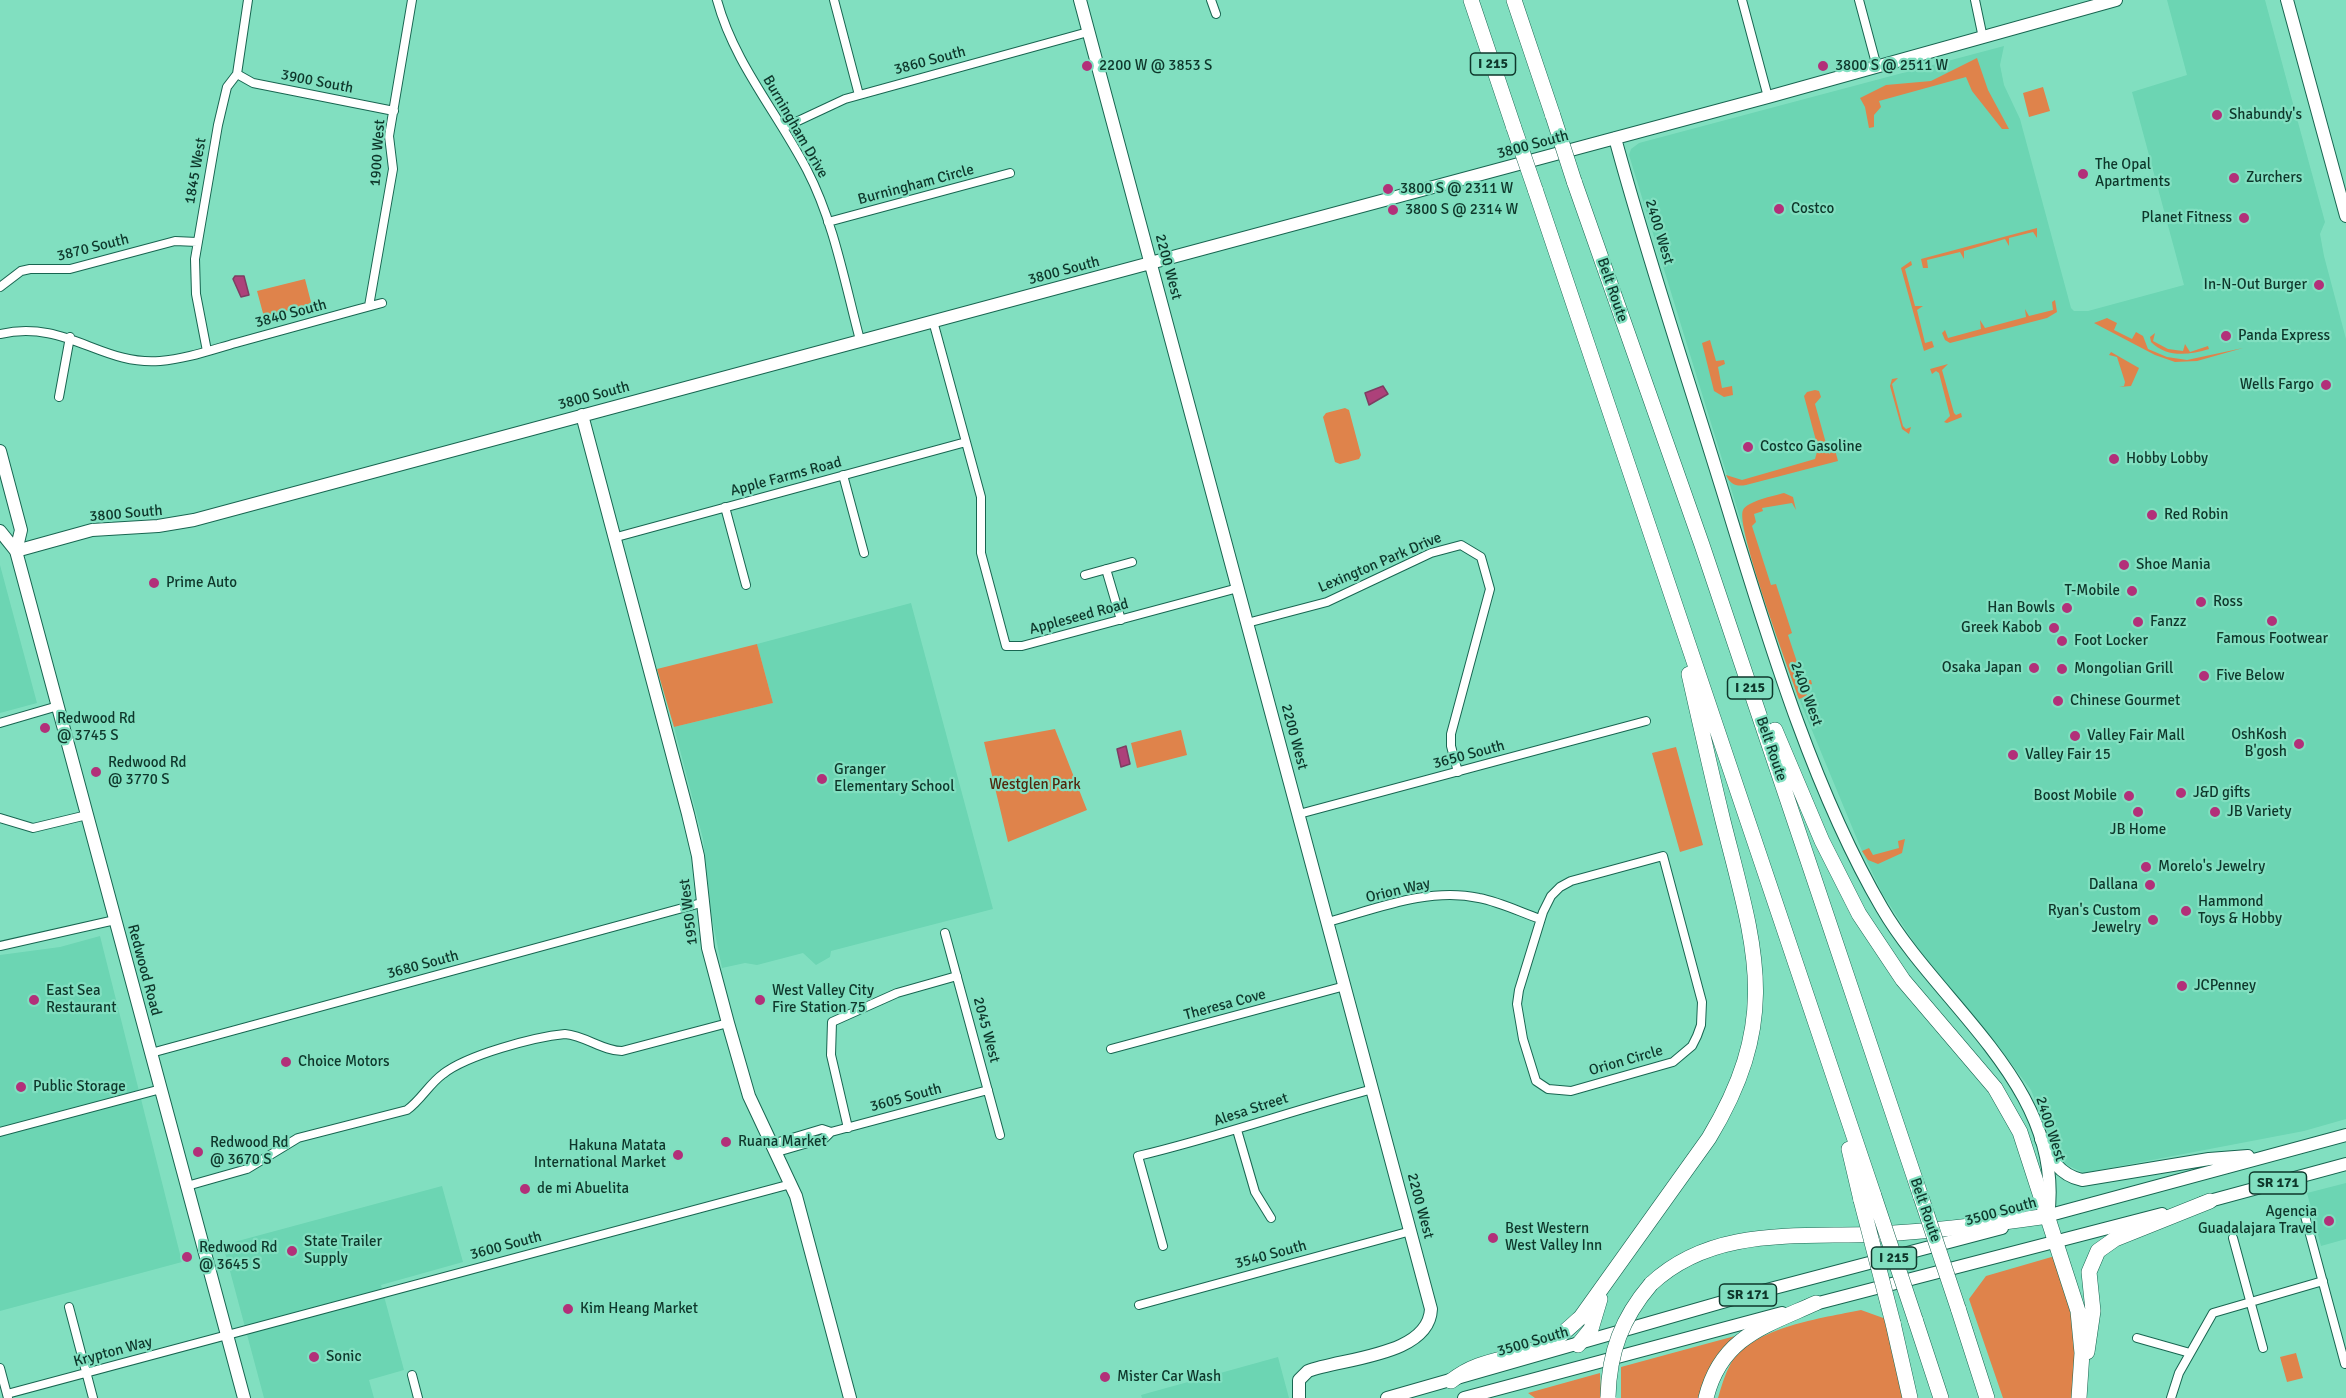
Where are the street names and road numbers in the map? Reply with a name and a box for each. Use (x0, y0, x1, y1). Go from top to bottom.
street label: 3860 South (892, 43, 968, 79)
road number: I 215 (1470, 53, 1516, 75)
street label: 3900 South (279, 66, 355, 98)
street label: Burningham Drive (758, 72, 832, 182)
street label: 1900 West (367, 119, 389, 187)
street label: 3800 South (1495, 127, 1571, 163)
street label: 1845 West (181, 136, 211, 206)
street label: Burningham Circle (856, 161, 976, 209)
street label: 2400 West (1641, 197, 1677, 267)
street label: 3870 South (55, 230, 131, 266)
street label: 2200 West (1151, 232, 1185, 302)
street label: 3800 South (1026, 253, 1102, 289)
street label: Belt Route (1593, 256, 1631, 324)
street label: 3840 South (253, 296, 329, 332)
street label: 3800 South (556, 378, 632, 414)
street label: Apple Farms Road (728, 453, 844, 501)
street label: 3800 South (89, 502, 163, 526)
street label: Lexington Park Drive (1316, 529, 1444, 597)
street label: Appleseed Road (1028, 595, 1130, 639)
street label: 2400 West (1786, 659, 1826, 729)
road number: I 215 (1728, 677, 1772, 699)
street label: 2200 West (1277, 702, 1311, 772)
street label: Belt Route (1752, 715, 1790, 783)
street label: 3650 South (1431, 737, 1507, 773)
street label: Orion Way (1364, 875, 1432, 907)
street label: 1950 West (676, 878, 702, 946)
street label: Redwood Road (123, 922, 165, 1018)
street label: 3680 South (385, 947, 461, 983)
street label: Theresa Cove (1182, 985, 1268, 1025)
street label: 2045 West (969, 995, 1003, 1065)
street label: Orion Circle (1587, 1042, 1665, 1080)
street label: 3605 South (868, 1080, 944, 1116)
street label: Alesa Street (1211, 1089, 1291, 1131)
street label: 2400 West (2031, 1094, 2069, 1164)
street label: 2200 West (1403, 1171, 1437, 1241)
road number: SR 171 (2250, 1172, 2306, 1194)
street label: Belt Route (1906, 1176, 1944, 1244)
street label: 3500 South (1963, 1194, 2039, 1230)
street label: 3600 South (468, 1228, 544, 1264)
street label: 3540 South (1233, 1237, 1309, 1273)
road number: I 215 (1872, 1247, 1916, 1269)
road number: SR 171 (1720, 1284, 1776, 1306)
street label: 3500 South (1495, 1323, 1571, 1361)
street label: Krypton Way (72, 1333, 154, 1371)

